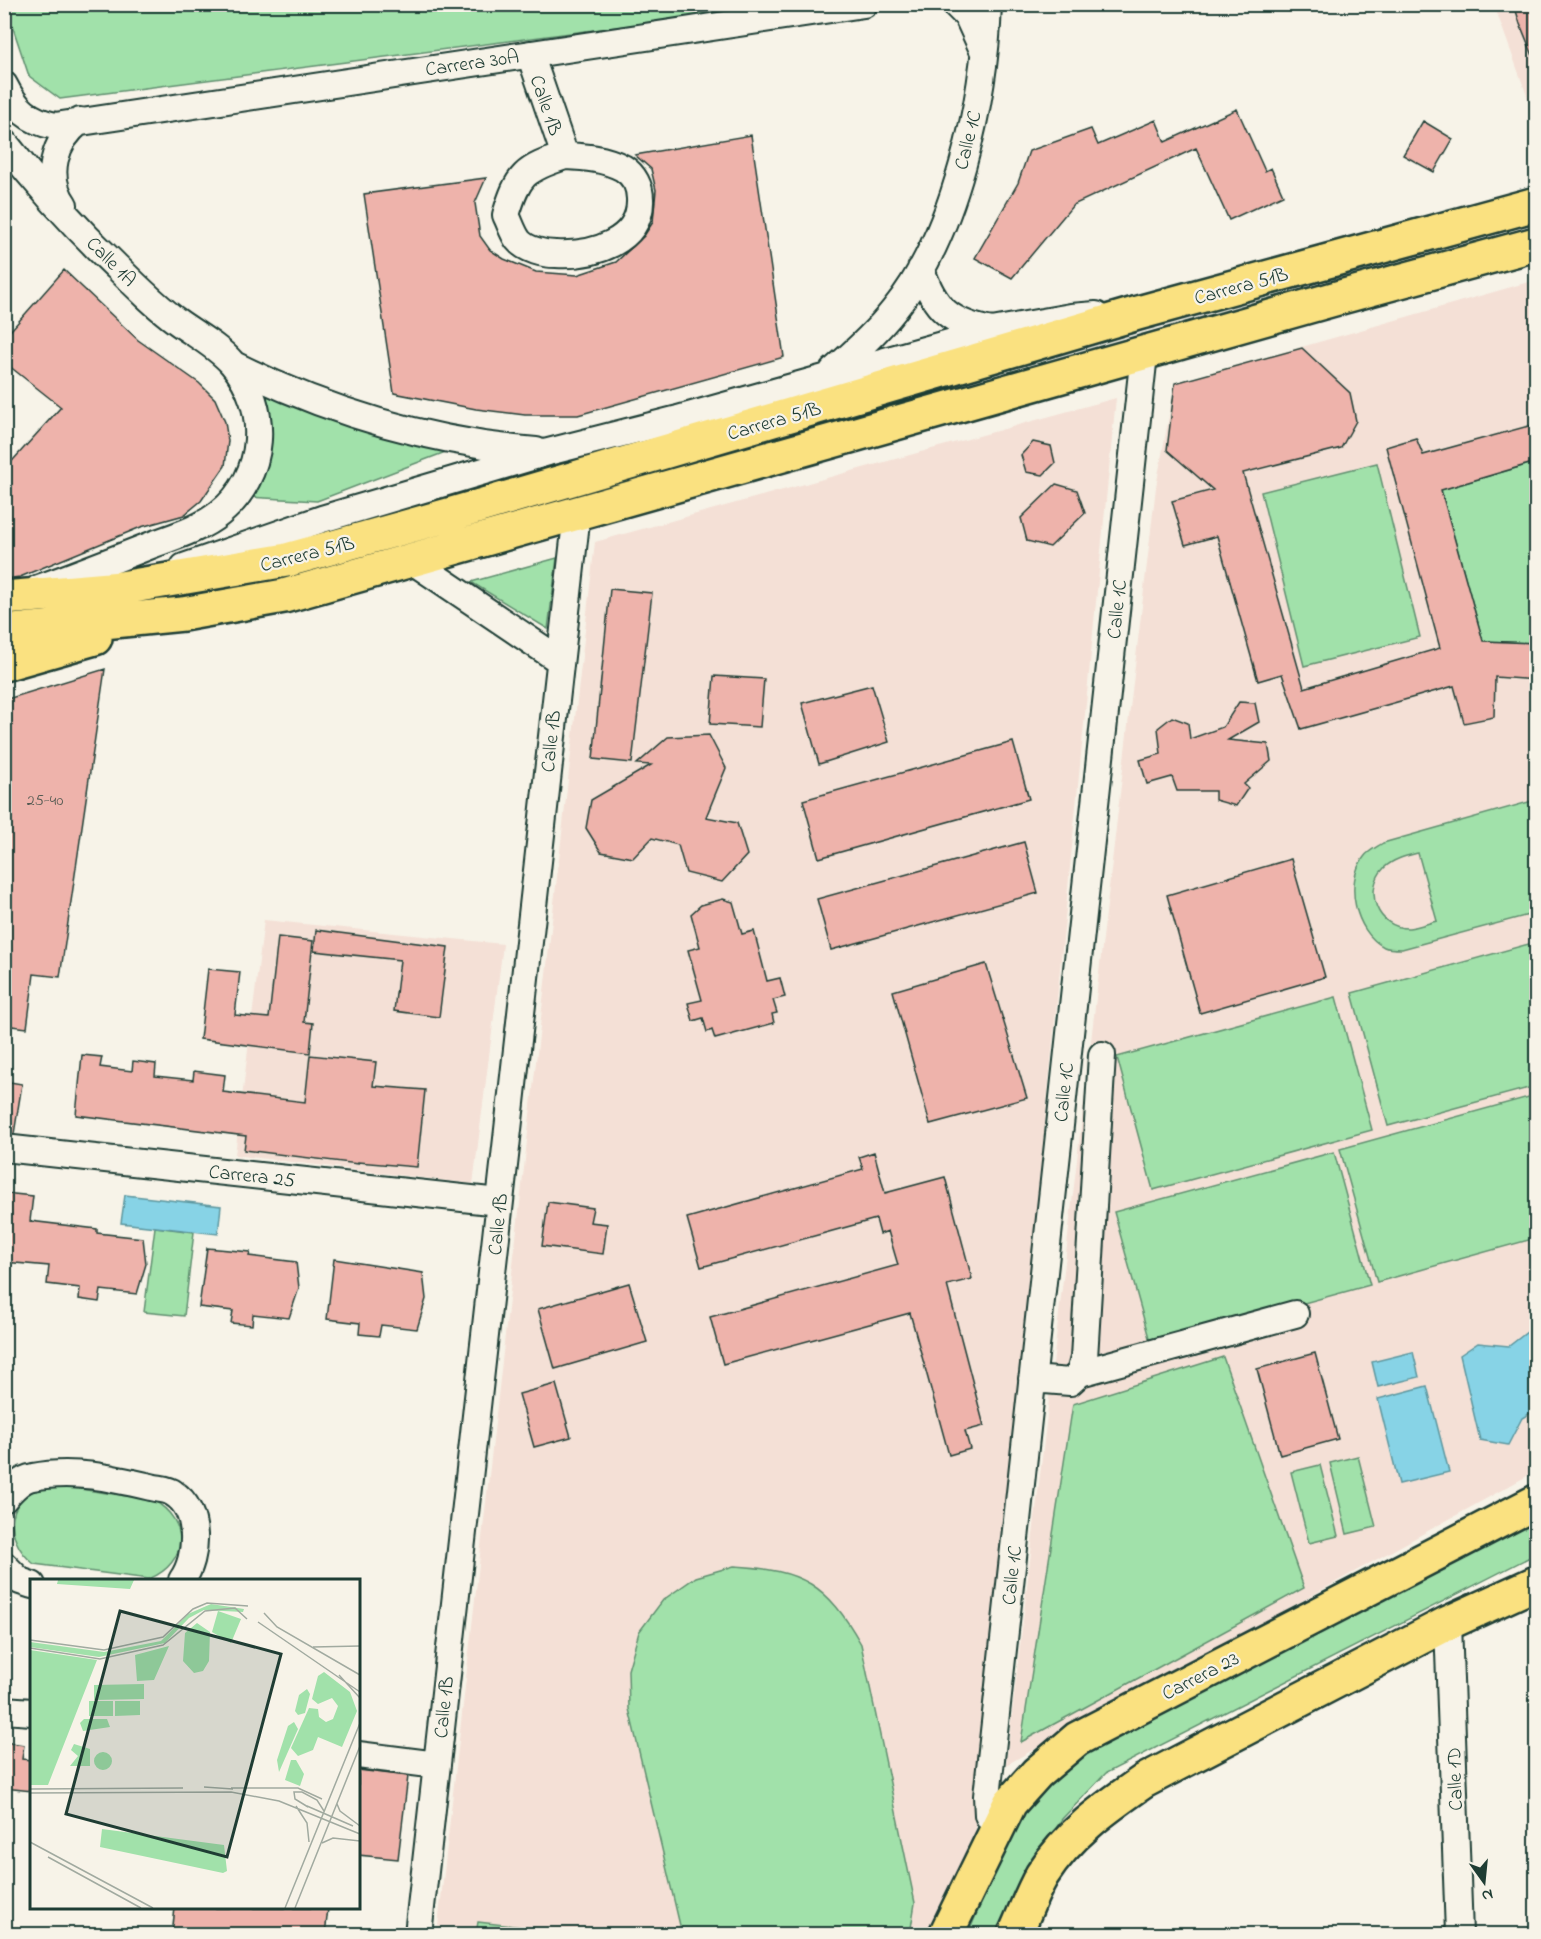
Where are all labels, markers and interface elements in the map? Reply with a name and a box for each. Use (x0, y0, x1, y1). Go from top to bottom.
street label: Carrera 30A (424, 44, 521, 85)
street label: Calle 1B (521, 72, 568, 140)
street label: Calle 1C (948, 108, 991, 173)
street label: Calle 1A (78, 231, 142, 295)
street label: Carrera 51B (1191, 261, 1292, 314)
street label: Carrera 51B (724, 395, 825, 450)
street label: Carrera 51B (257, 530, 358, 581)
street label: Calle 1C (1101, 578, 1136, 641)
street label: Calle 1B (535, 709, 570, 774)
house number: 25-40 (27, 789, 63, 813)
street label: Calle 1C (1048, 1061, 1083, 1124)
street label: Carrera 25 (207, 1159, 296, 1196)
street label: Calle 1B (482, 1192, 517, 1257)
street label: Calle 1C (996, 1544, 1031, 1607)
inset map (30, 1579, 360, 1909)
street label: Carrera 23 (1157, 1645, 1245, 1709)
street label: Calle 1B (428, 1675, 463, 1740)
street label: Calle 1D (1441, 1747, 1472, 1811)
north arrow (1454, 1852, 1514, 1912)
text: N (1479, 1882, 1496, 1908)

